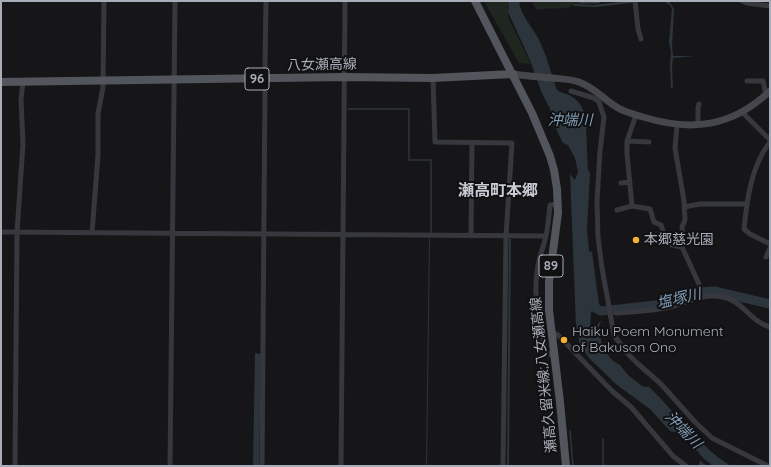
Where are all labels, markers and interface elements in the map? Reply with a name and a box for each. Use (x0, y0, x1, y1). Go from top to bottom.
street label: 八女瀬高線 (287, 56, 357, 74)
road number: 96 (245, 68, 269, 90)
water label: 沖端川 (548, 111, 592, 129)
district label: 瀬高町本郷 (458, 181, 538, 201)
place label: 本郷慈光園 (644, 232, 714, 248)
marker: 本郷慈光園 (631, 235, 641, 245)
road number: 89 (539, 255, 563, 277)
water label: 塩塚川 (655, 285, 703, 313)
street label: 瀬高久留米線;八女瀬高線 (527, 296, 561, 454)
place label: Haiku Poem Monument of Bakuson Ono (572, 324, 724, 356)
marker: Haiku Poem Monument of Bakuson Ono (559, 335, 569, 345)
water label: 沖端川 (661, 408, 705, 452)

